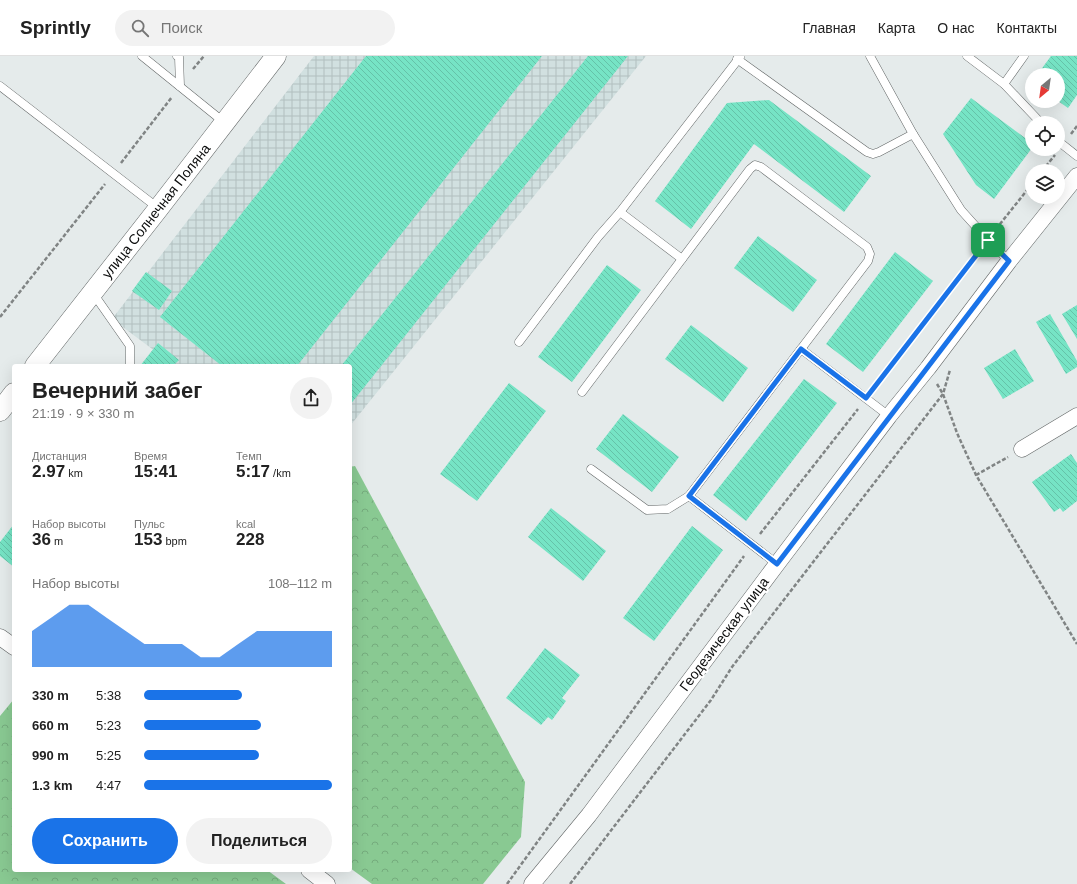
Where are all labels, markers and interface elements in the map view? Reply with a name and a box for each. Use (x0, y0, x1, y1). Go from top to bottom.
search box (115, 10, 395, 46)
text: Sprintly (20, 17, 91, 38)
icon: search (129, 17, 151, 39)
text: Поиск (161, 19, 202, 36)
text: Главная (802, 20, 856, 36)
text: Карта (878, 20, 915, 36)
text: О нас (937, 20, 975, 36)
text: Контакты (997, 20, 1057, 36)
north arrow (1025, 68, 1065, 108)
map controls (1025, 68, 1065, 204)
button: locate (1025, 116, 1065, 156)
street label: улица Солнечная Поляна (99, 140, 214, 281)
button: layers (1025, 164, 1065, 204)
pin (971, 223, 1005, 257)
icon: arrive (977, 229, 999, 251)
button: share (290, 377, 332, 419)
text: Вечерний забег (32, 378, 202, 403)
text: 21:19 · 9 × 330 m (32, 406, 134, 421)
text: Дистанция (32, 450, 87, 462)
text: Время (134, 450, 167, 462)
text: Темп (236, 450, 262, 462)
text: 2.97 (32, 462, 65, 481)
text: 15:41 (134, 462, 177, 481)
text: 5:17 (236, 462, 270, 481)
text: km (65, 467, 83, 479)
text: /km (270, 467, 291, 479)
text: Набор высоты (32, 518, 106, 530)
text: Пульс (134, 518, 165, 530)
text: kcal (236, 518, 256, 530)
text: 36 (32, 530, 51, 549)
text: 153 (134, 530, 162, 549)
text: 228 (236, 530, 264, 549)
text: m (51, 535, 63, 547)
text: bpm (162, 535, 187, 547)
street label: Геодезическая улица (676, 574, 772, 694)
text: Набор высоты (32, 576, 119, 591)
text: 108–112 m (268, 576, 332, 591)
text: 330 m (32, 688, 69, 703)
text: 5:38 (96, 688, 121, 703)
text: 660 m (32, 718, 69, 733)
text: 5:23 (96, 718, 121, 733)
text: 990 m (32, 748, 69, 763)
text: 5:25 (96, 748, 121, 763)
text: 1.3 km (32, 778, 72, 793)
text: 4:47 (96, 778, 121, 793)
button: Сохранить (32, 818, 178, 864)
button: Поделиться (186, 818, 332, 864)

